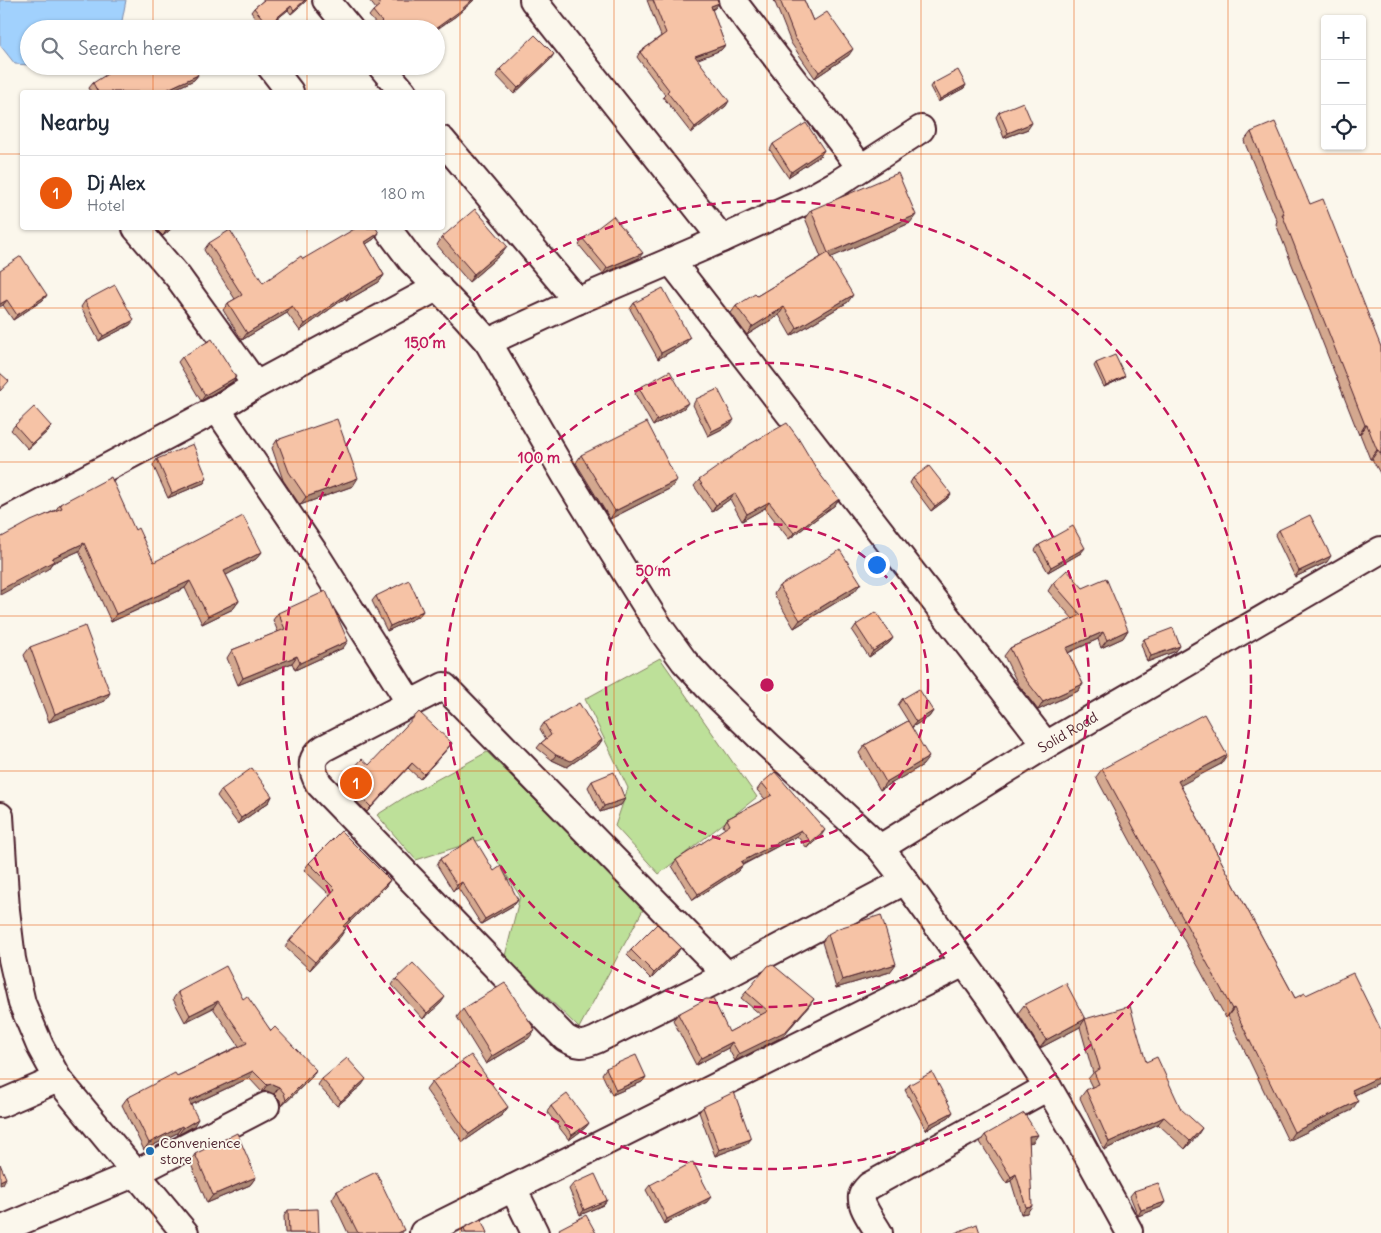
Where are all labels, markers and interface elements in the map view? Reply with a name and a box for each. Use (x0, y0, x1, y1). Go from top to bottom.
map controls (1321, 15, 1366, 150)
button: + (1321, 15, 1366, 60)
search box (20, 20, 445, 75)
icon: search (38, 34, 66, 62)
text: Search here (78, 36, 181, 60)
button: − (1321, 60, 1366, 105)
button: locate (1321, 105, 1366, 150)
text: Nearby (40, 109, 110, 136)
text: Dj Alex (87, 171, 145, 195)
text: 1 (53, 183, 59, 203)
text: 180 m (381, 183, 425, 203)
text: Hotel (87, 195, 125, 215)
text: 150 m (404, 333, 446, 352)
text: 100 m (518, 448, 560, 467)
your location (864, 552, 890, 578)
text: 50 m (635, 561, 671, 580)
centre of rings (758, 676, 776, 694)
street label: Solid Road (1034, 708, 1101, 757)
pin: 1 (340, 764, 372, 802)
place label: Convenience store (160, 1134, 241, 1168)
marker: Convenience store (144, 1145, 156, 1157)

